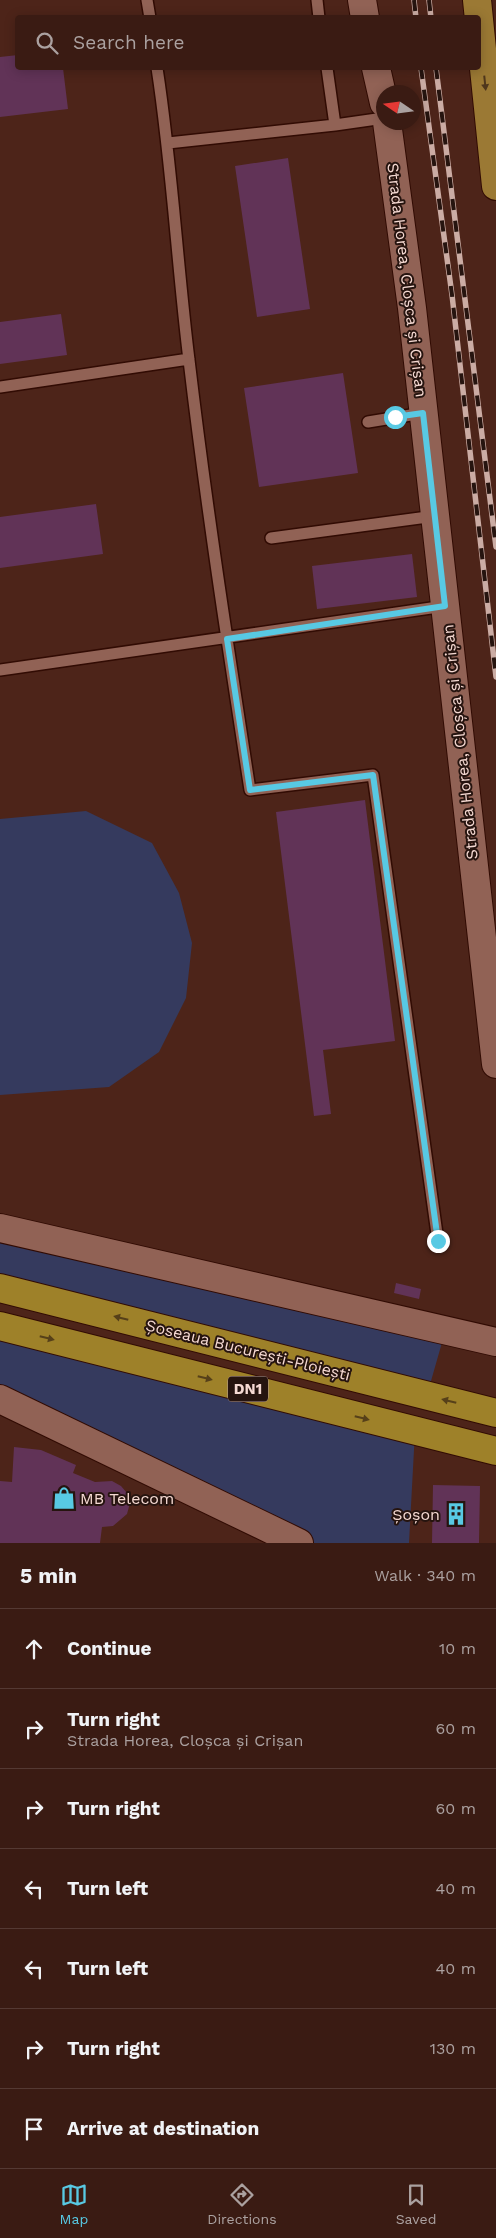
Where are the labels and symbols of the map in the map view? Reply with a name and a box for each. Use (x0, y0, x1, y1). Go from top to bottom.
one-way arrow (482, 76, 490, 92)
north arrow (376, 85, 421, 130)
street label: Strada Horea, Cloșca și Crișan (383, 162, 431, 398)
route start (384, 406, 407, 429)
street label: Strada Horea, Cloșca și Crișan (438, 624, 482, 860)
route end (427, 1230, 450, 1253)
one-way arrow (114, 1314, 129, 1322)
street label: Șoseaua București-Ploiești (144, 1315, 352, 1385)
one-way arrow (40, 1334, 55, 1342)
one-way arrow (197, 1374, 212, 1382)
road number: DN1 (228, 1376, 268, 1402)
one-way arrow (441, 1397, 456, 1405)
one-way arrow (355, 1414, 370, 1422)
shop icon: MB Telecom (51, 1485, 77, 1511)
place label: MB Telecom (80, 1489, 174, 1508)
building icon: Șoșon (443, 1501, 469, 1527)
place label: Șoșon (392, 1505, 440, 1524)

